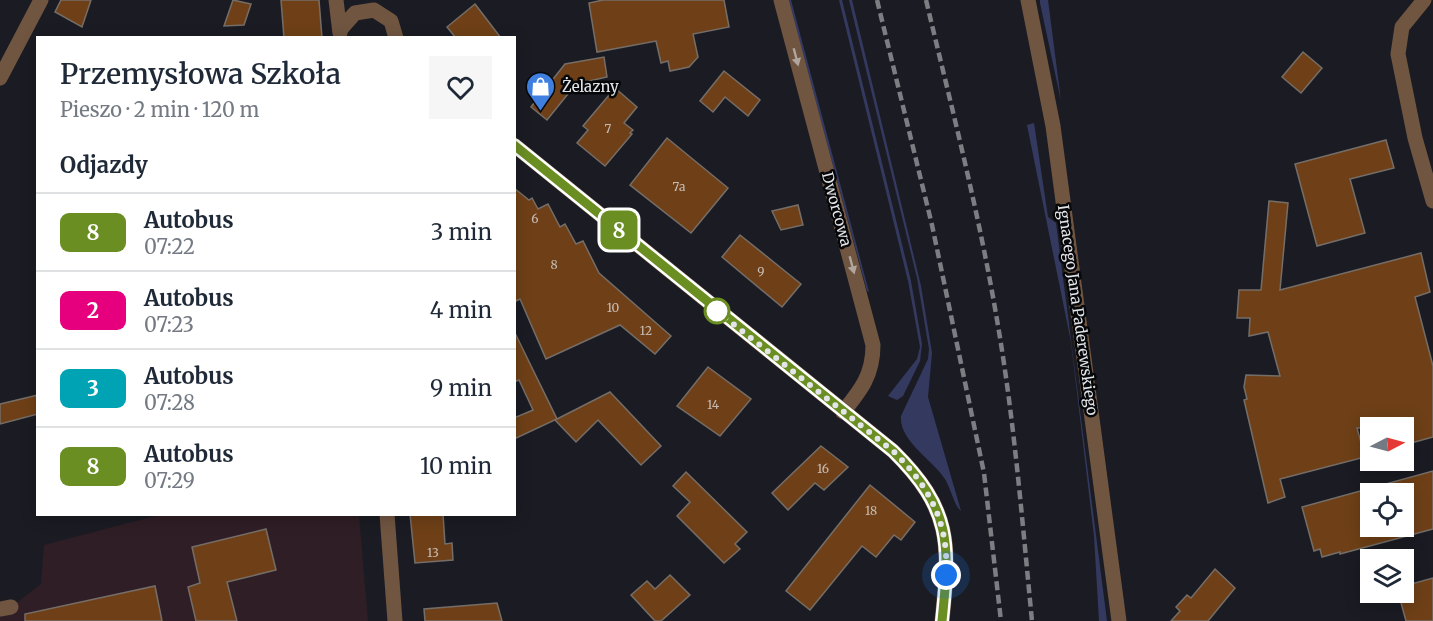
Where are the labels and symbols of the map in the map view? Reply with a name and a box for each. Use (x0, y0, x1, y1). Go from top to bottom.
one-way arrow (791, 48, 801, 66)
shop icon: Żelazny (525, 70, 557, 112)
place label: Żelazny (562, 77, 619, 96)
house number: 7 (605, 121, 612, 136)
street label: Dworcowa (818, 170, 856, 248)
house number: 7a (673, 179, 686, 194)
street label: Ignacego Jana Paderewskiego (1054, 203, 1102, 417)
line badge: 8 (600, 210, 638, 250)
house number: 6 (531, 211, 539, 226)
one-way arrow (848, 256, 858, 274)
house number: 8 (550, 257, 558, 272)
house number: 9 (757, 264, 765, 279)
unlabelled marker (704, 298, 730, 324)
house number: 10 (607, 300, 620, 315)
house number: 12 (640, 323, 652, 338)
house number: 14 (707, 397, 720, 412)
north arrow (1360, 417, 1414, 471)
house number: 16 (817, 461, 829, 476)
house number: 18 (865, 503, 877, 518)
house number: 13 (427, 545, 439, 560)
your location (931, 560, 961, 590)

